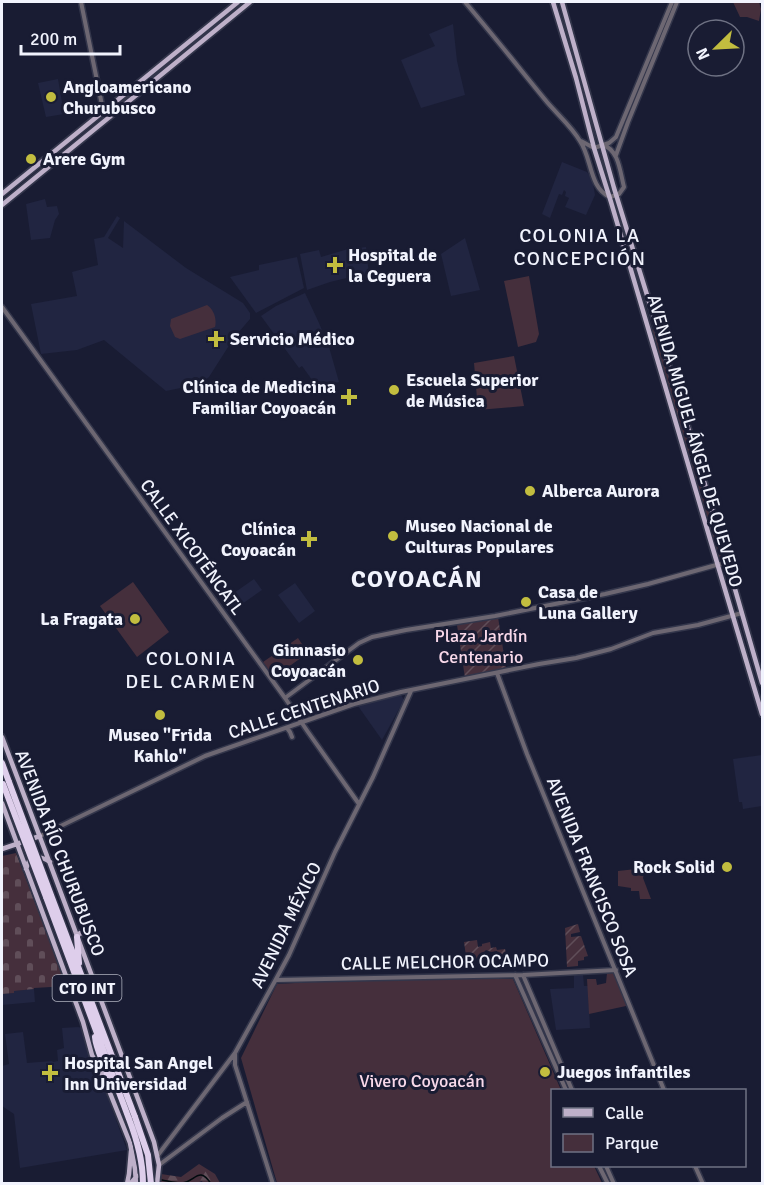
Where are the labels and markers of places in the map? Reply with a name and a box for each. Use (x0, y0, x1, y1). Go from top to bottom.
place label: Angloamericano Churubusco (63, 76, 191, 119)
marker: Angloamericano Churubusco (44, 90, 58, 104)
place label: Arere Gym (43, 148, 125, 170)
marker: Arere Gym (24, 152, 38, 166)
place label: Hospital de la Ceguera (348, 244, 437, 287)
marker: Hospital de la Ceguera (326, 256, 344, 274)
place label: Servicio Médico (230, 328, 355, 350)
marker: Servicio Médico (207, 330, 225, 348)
place label: Escuela Superior de Música (406, 369, 539, 412)
place label: Clínica de Medicina Familiar Coyoacán (183, 376, 336, 419)
marker: Escuela Superior de Música (387, 383, 401, 397)
marker: Clínica de Medicina Familiar Coyoacán (340, 388, 358, 406)
place label: Alberca Aurora (542, 480, 660, 502)
marker: Alberca Aurora (523, 484, 537, 498)
place label: Museo Nacional de Culturas Populares (405, 515, 554, 558)
place label: Clínica Coyoacán (221, 518, 296, 561)
marker: Museo Nacional de Culturas Populares (386, 529, 400, 543)
marker: Clínica Coyoacán (300, 530, 318, 548)
place label: Casa de Luna Gallery (538, 581, 638, 624)
marker: Casa de Luna Gallery (519, 595, 533, 609)
place label: La Fragata (40, 608, 123, 630)
marker: La Fragata (128, 612, 142, 626)
place label: Gimnasio Coyoacán (271, 639, 346, 682)
marker: Gimnasio Coyoacán (351, 653, 365, 667)
marker: Museo "Frida Kahlo" (153, 708, 167, 722)
place label: Museo "Frida Kahlo" (108, 724, 212, 767)
place label: Rock Solid (633, 856, 715, 878)
marker: Rock Solid (720, 860, 734, 874)
place label: Hospital San Angel Inn Universidad (64, 1052, 213, 1095)
place label: Juegos infantiles (557, 1061, 691, 1083)
marker: Hospital San Angel Inn Universidad (41, 1064, 59, 1082)
marker: Juegos infantiles (538, 1065, 552, 1079)

